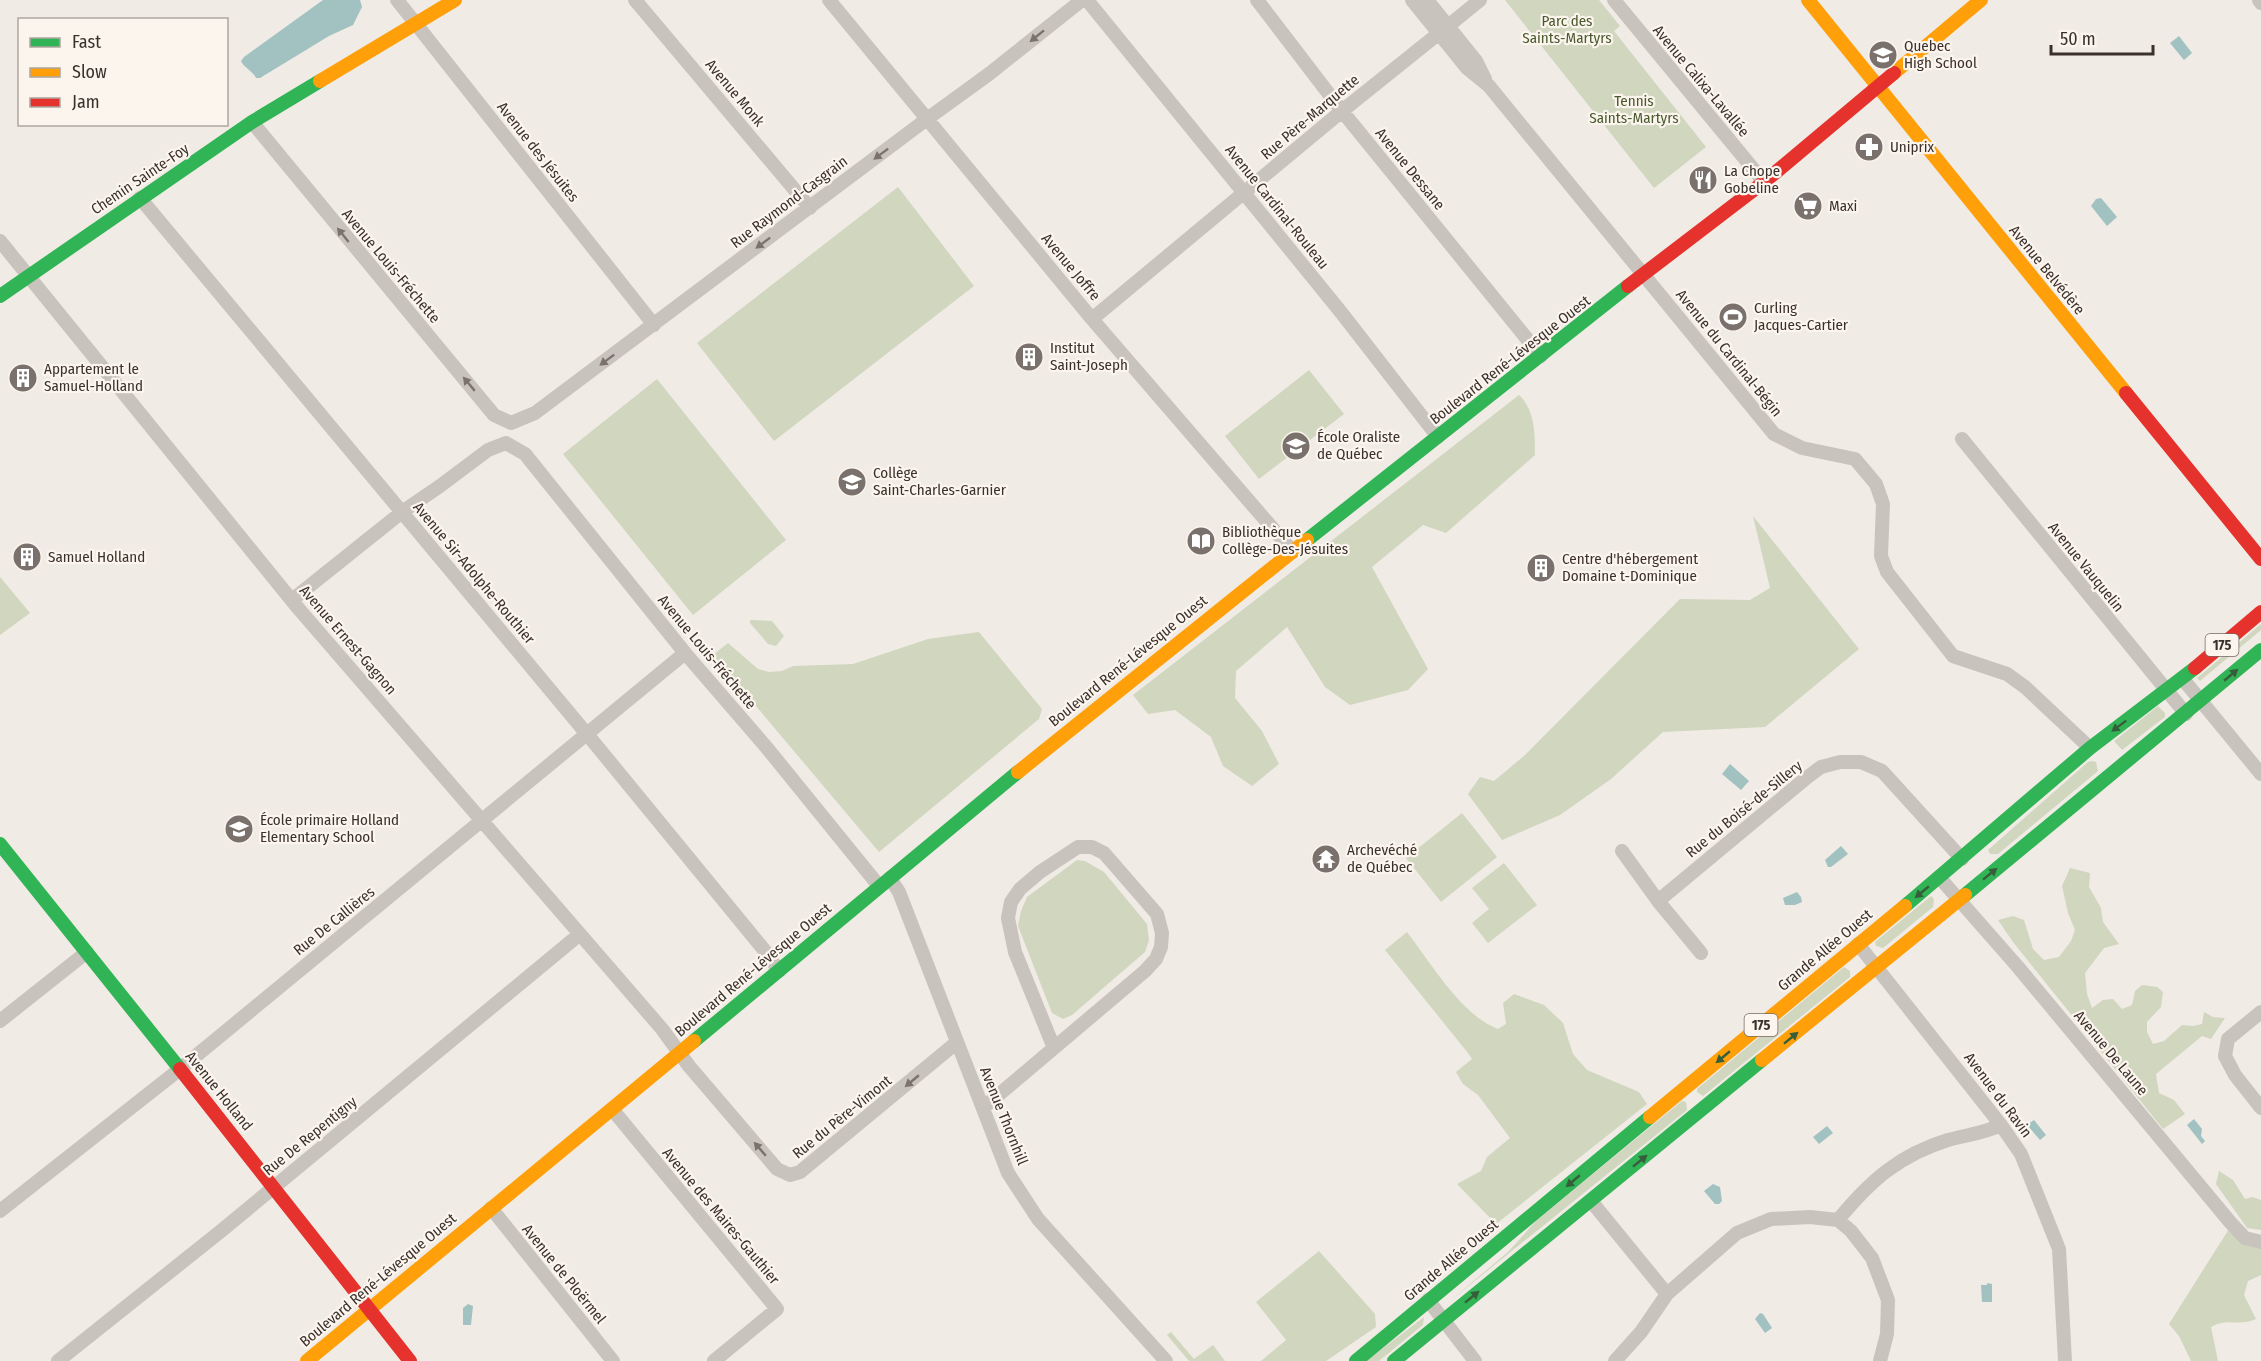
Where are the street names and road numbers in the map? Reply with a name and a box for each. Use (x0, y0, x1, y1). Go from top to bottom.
street label: Avenue Calixa-Lavallée (1649, 22, 1753, 140)
street label: Avenue Monk (702, 56, 768, 130)
street label: Rue Père-Marquette (1257, 71, 1363, 163)
street label: Avenue des Jésuites (493, 98, 583, 206)
street label: Avenue Dessane (1372, 124, 1448, 214)
street label: Chemin Sainte-Foy (88, 139, 193, 218)
street label: Avenue Cardinal-Rouleau (1221, 141, 1333, 273)
street label: Rue Raymond-Casgrain (727, 152, 851, 252)
street label: Avenue Louis-Fréchette (338, 205, 444, 327)
street label: Avenue Belvédère (2005, 222, 2089, 318)
street label: Avenue Joffre (1038, 230, 1104, 304)
street label: Avenue du Cardinal-Bégin (1672, 286, 1786, 420)
street label: Boulevard René-Lévesque Ouest (1426, 292, 1594, 428)
street label: Avenue Sir-Adolphe-Routhier (409, 498, 539, 648)
street label: Avenue Vauquelin (2044, 519, 2128, 615)
street label: Avenue Ernest-Gagnon (296, 582, 400, 698)
street label: Avenue Louis-Fréchette (654, 591, 760, 713)
street label: Boulevard René-Lévesque Ouest (1045, 591, 1211, 730)
road number: 175 (2206, 634, 2238, 656)
street label: Rue du Boisé-de-Sillery (1682, 756, 1806, 861)
street label: Rue De Callières (290, 883, 378, 959)
street label: Boulevard René-Lévesque Ouest (671, 899, 835, 1041)
street label: Grande Allée Ouest (1774, 905, 1876, 995)
street label: Avenue De Laune (2070, 1007, 2152, 1099)
road number: 175 (1744, 1014, 1778, 1036)
street label: Avenue Holland (182, 1048, 256, 1134)
street label: Avenue du Ravin (1960, 1049, 2036, 1141)
street label: Avenue Thornhill (976, 1064, 1032, 1168)
street label: Rue du Père-Vimont (789, 1071, 895, 1162)
street label: Rue De Repentigny (259, 1092, 361, 1179)
street label: Avenue des Maires-Gauthier (659, 1144, 784, 1289)
street label: Boulevard René-Lévesque Ouest (296, 1209, 460, 1351)
street label: Grande Allée Ouest (1400, 1215, 1502, 1305)
street label: Avenue de Ploërmel (518, 1221, 610, 1327)

